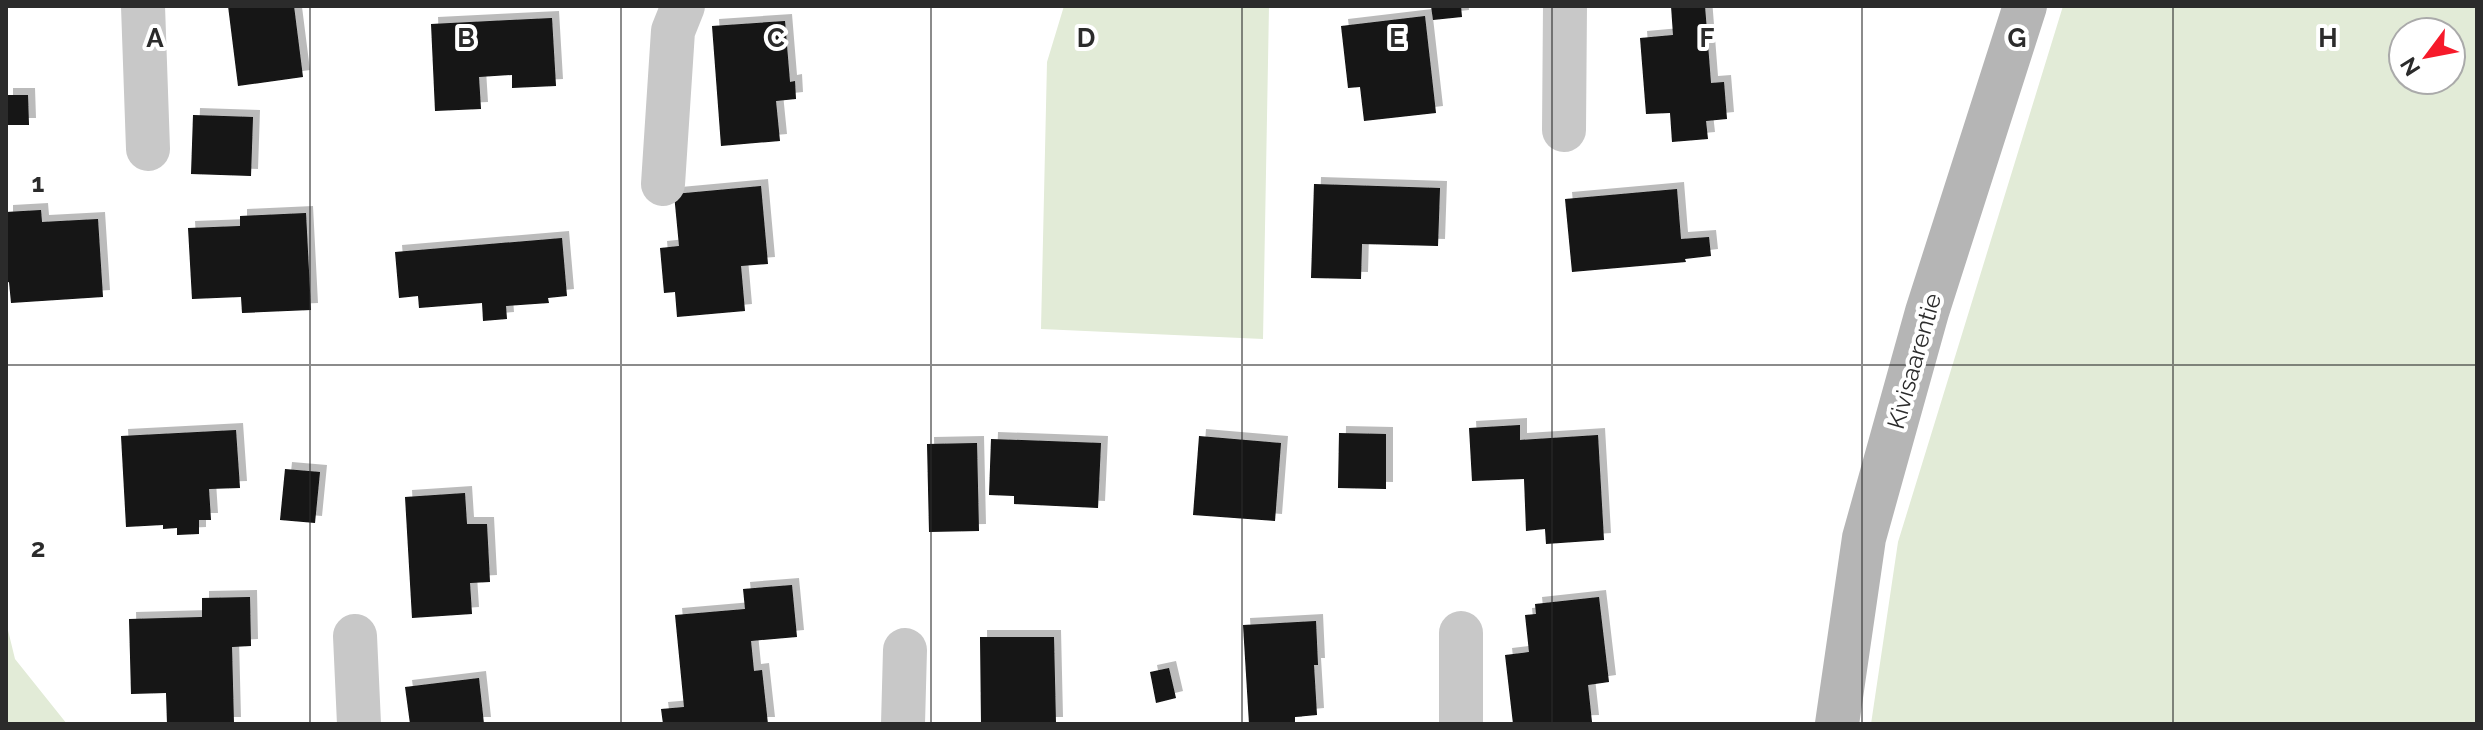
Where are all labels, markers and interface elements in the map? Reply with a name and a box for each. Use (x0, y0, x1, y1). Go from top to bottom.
north arrow (2387, 16, 2467, 96)
text: A (146, 23, 164, 53)
text: B (457, 23, 475, 53)
text: C (767, 23, 785, 53)
text: D (1077, 23, 1095, 53)
text: E (1389, 23, 1405, 53)
text: F (1700, 23, 1715, 53)
text: G (2008, 23, 2026, 53)
text: H (2318, 23, 2338, 53)
text: N (2395, 53, 2426, 81)
text: 1 (32, 168, 45, 198)
street label: Kivisaarentie (1881, 290, 1947, 432)
text: 2 (31, 533, 45, 563)

